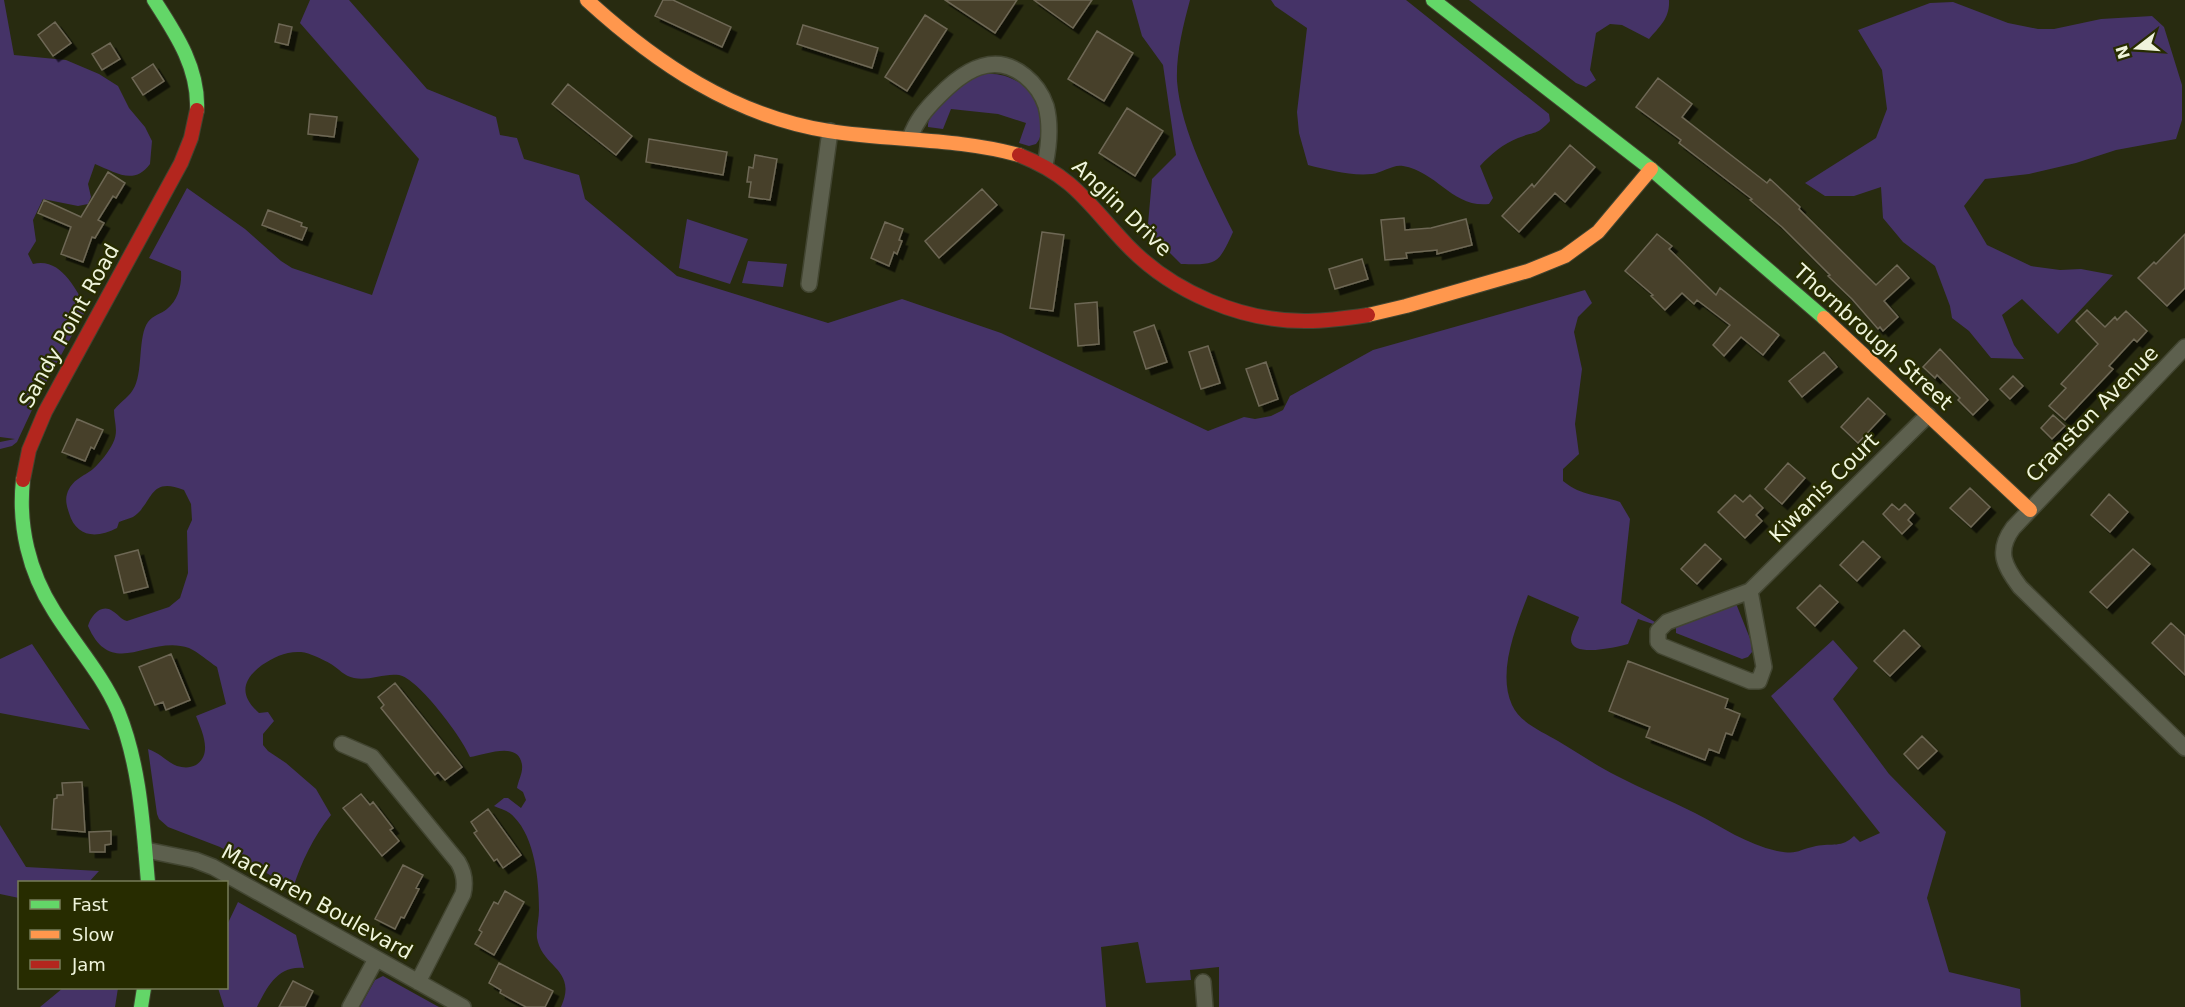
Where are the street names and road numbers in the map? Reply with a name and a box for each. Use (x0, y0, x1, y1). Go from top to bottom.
street label: Anglin Drive (1067, 155, 1177, 261)
street label: Sandy Point Road (14, 240, 124, 412)
street label: Thornbrough Street (1788, 259, 1957, 415)
street label: Cranston Avenue (2021, 341, 2163, 487)
street label: Kiwanis Court (1765, 429, 1883, 547)
street label: MacLaren Boulevard (217, 840, 417, 964)

